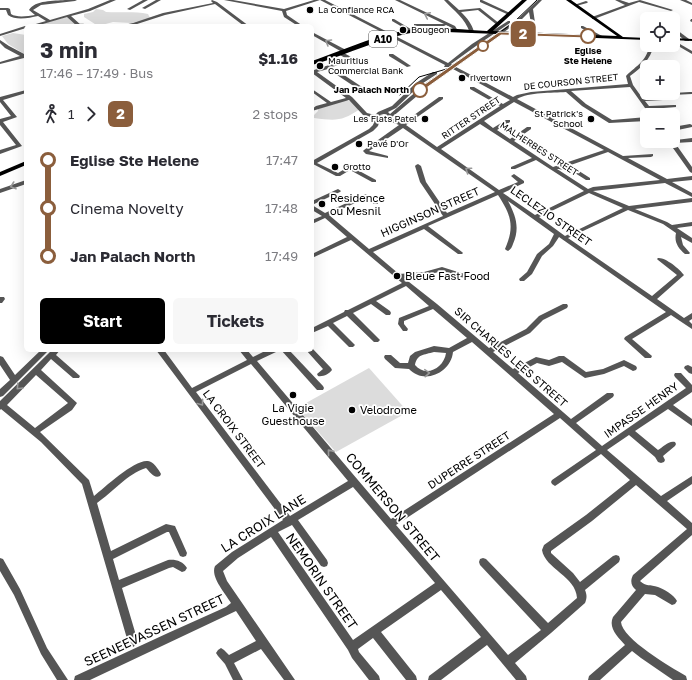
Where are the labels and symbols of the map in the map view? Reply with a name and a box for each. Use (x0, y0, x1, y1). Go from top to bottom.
place label: La Confiance RCA (318, 4, 394, 15)
marker: La Confiance RCA (305, 5, 315, 15)
one-way arrow (424, 12, 431, 20)
line badge: 2 (510, 21, 536, 47)
place label: Bougeon (411, 24, 450, 35)
marker: Bougeon (398, 25, 408, 35)
marker: Eglise Ste Helene (580, 28, 596, 44)
road number: A10 (369, 31, 397, 47)
one-way arrow (325, 39, 332, 47)
unlabelled marker (477, 40, 489, 52)
place label: Eglise Ste Helene (564, 45, 613, 66)
place label: Mauritius Commercial Bank (328, 55, 403, 76)
marker: Mauritius Commercial Bank (315, 61, 325, 71)
street label: DE COURSON STREET (523, 71, 619, 92)
place label: rivertown (470, 72, 511, 83)
marker: rivertown (457, 73, 467, 83)
marker: Jan Palach North (412, 82, 428, 98)
place label: Jan Palach North (334, 84, 410, 95)
street label: RITTER STREET (439, 94, 502, 141)
place label: St Patrick's School (534, 108, 583, 129)
place label: Les Flats Patel (353, 113, 417, 124)
marker: Les Flats Patel (420, 114, 430, 124)
marker: St Patrick's School (586, 114, 596, 124)
street label: MALHERBES STREET (498, 119, 581, 178)
place label: Pavé D'Or (367, 138, 409, 149)
marker: Pavé D'Or (354, 139, 364, 149)
place label: Grotto (343, 161, 371, 172)
marker: Grotto (330, 162, 340, 172)
one-way arrow (465, 168, 472, 175)
one-way arrow (10, 182, 17, 190)
street label: LECLEZIO STREET (508, 183, 594, 249)
street label: HIGGINSON STREET (378, 184, 481, 239)
place label: Residence ou Mesnil (330, 191, 385, 217)
marker: Residence ou Mesnil (317, 199, 327, 209)
place label: Bleue Fast Food (405, 269, 490, 282)
marker: Bleue Fast Food (392, 271, 402, 281)
street label: SIR CHARLES LEES STREET (452, 304, 571, 409)
one-way arrow (424, 369, 430, 378)
street label: IMPASSE HENRY (601, 379, 680, 440)
one-way arrow (16, 382, 23, 390)
street label: LA CROIX STREET (201, 387, 268, 471)
marker: La Vigie Guesthouse (288, 390, 298, 400)
one-way arrow (196, 399, 203, 406)
place label: La Vigie Guesthouse (261, 401, 325, 427)
place label: Velodrome (360, 403, 417, 416)
marker: Velodrome (347, 405, 357, 415)
street label: DUPERRE STREET (425, 428, 513, 491)
one-way arrow (327, 449, 334, 457)
street label: COMMERSON STREET (343, 449, 443, 565)
street label: LA CROIX LANE (218, 490, 309, 556)
street label: NEMORIN STREET (283, 530, 361, 632)
street label: SEENEEVASSEN STREET (81, 590, 227, 670)

